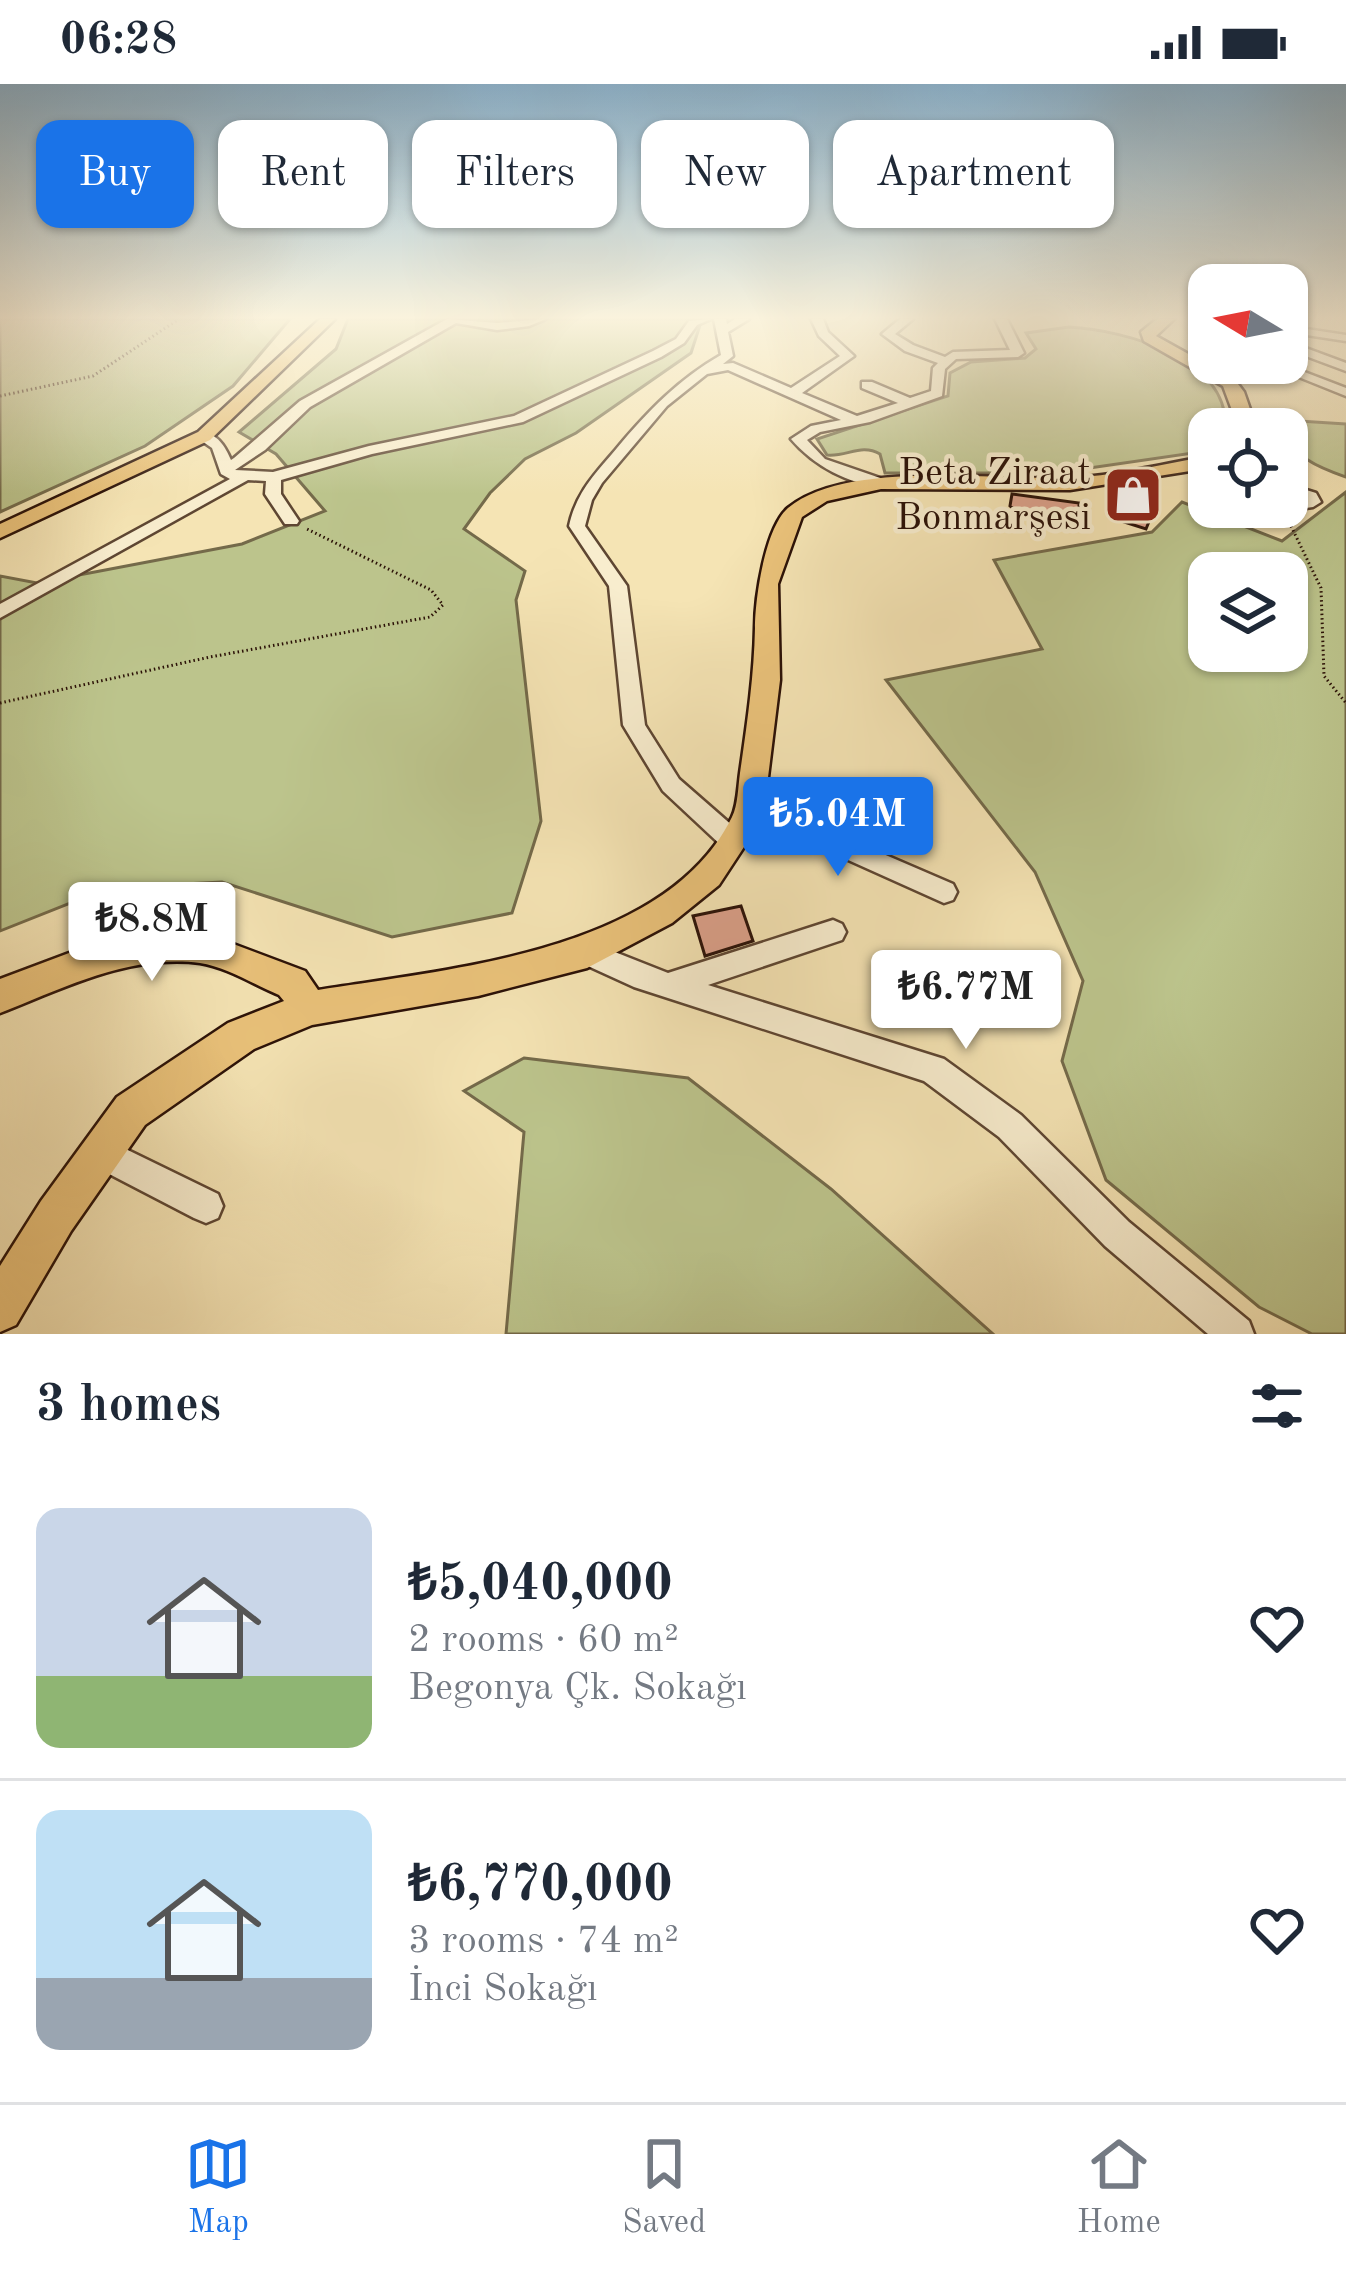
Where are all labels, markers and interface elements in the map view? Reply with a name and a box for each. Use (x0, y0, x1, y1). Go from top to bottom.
text: 06:28 (60, 19, 177, 64)
chip: Buy (36, 120, 194, 228)
chip: Rent (218, 120, 388, 228)
chip: Filters (412, 120, 617, 228)
chip: New (641, 120, 809, 228)
chip: Apartment (833, 120, 1114, 228)
north arrow (1188, 264, 1308, 384)
map controls (1188, 264, 1308, 672)
button: locate (1188, 408, 1308, 528)
place label: Beta Ziraat Bonmarşesi (895, 454, 1091, 538)
shop icon: Beta Ziraat Bonmarşesi (1102, 464, 1164, 526)
button: layers (1188, 552, 1308, 672)
pin: ₺5.04M (740, 777, 936, 879)
text: ₺5.04M (770, 796, 906, 835)
pin: ₺8.8M (68, 882, 236, 984)
text: ₺8.8M (95, 901, 209, 940)
pin: ₺6.77M (868, 950, 1064, 1052)
text: ₺6.77M (898, 969, 1034, 1008)
icon: filters (1244, 1373, 1310, 1439)
text: 3 homes (36, 1381, 221, 1432)
icon: home (132, 1556, 276, 1700)
text: ₺5,040,000 (408, 1560, 673, 1611)
icon: heart (1244, 1595, 1310, 1661)
text: 2 rooms · 60 m² (408, 1621, 679, 1660)
text: Begonya Çk. Sokağı (408, 1669, 747, 1708)
icon: home (132, 1858, 276, 2002)
text: ₺6,770,000 (408, 1861, 673, 1912)
icon: heart (1244, 1897, 1310, 1963)
text: 3 rooms · 74 m² (408, 1922, 679, 1961)
text: İnci Sokağı (408, 1970, 598, 2009)
tab: Map (185, 2131, 251, 2244)
tab: Saved (622, 2131, 706, 2244)
tab: Home (1077, 2131, 1161, 2244)

